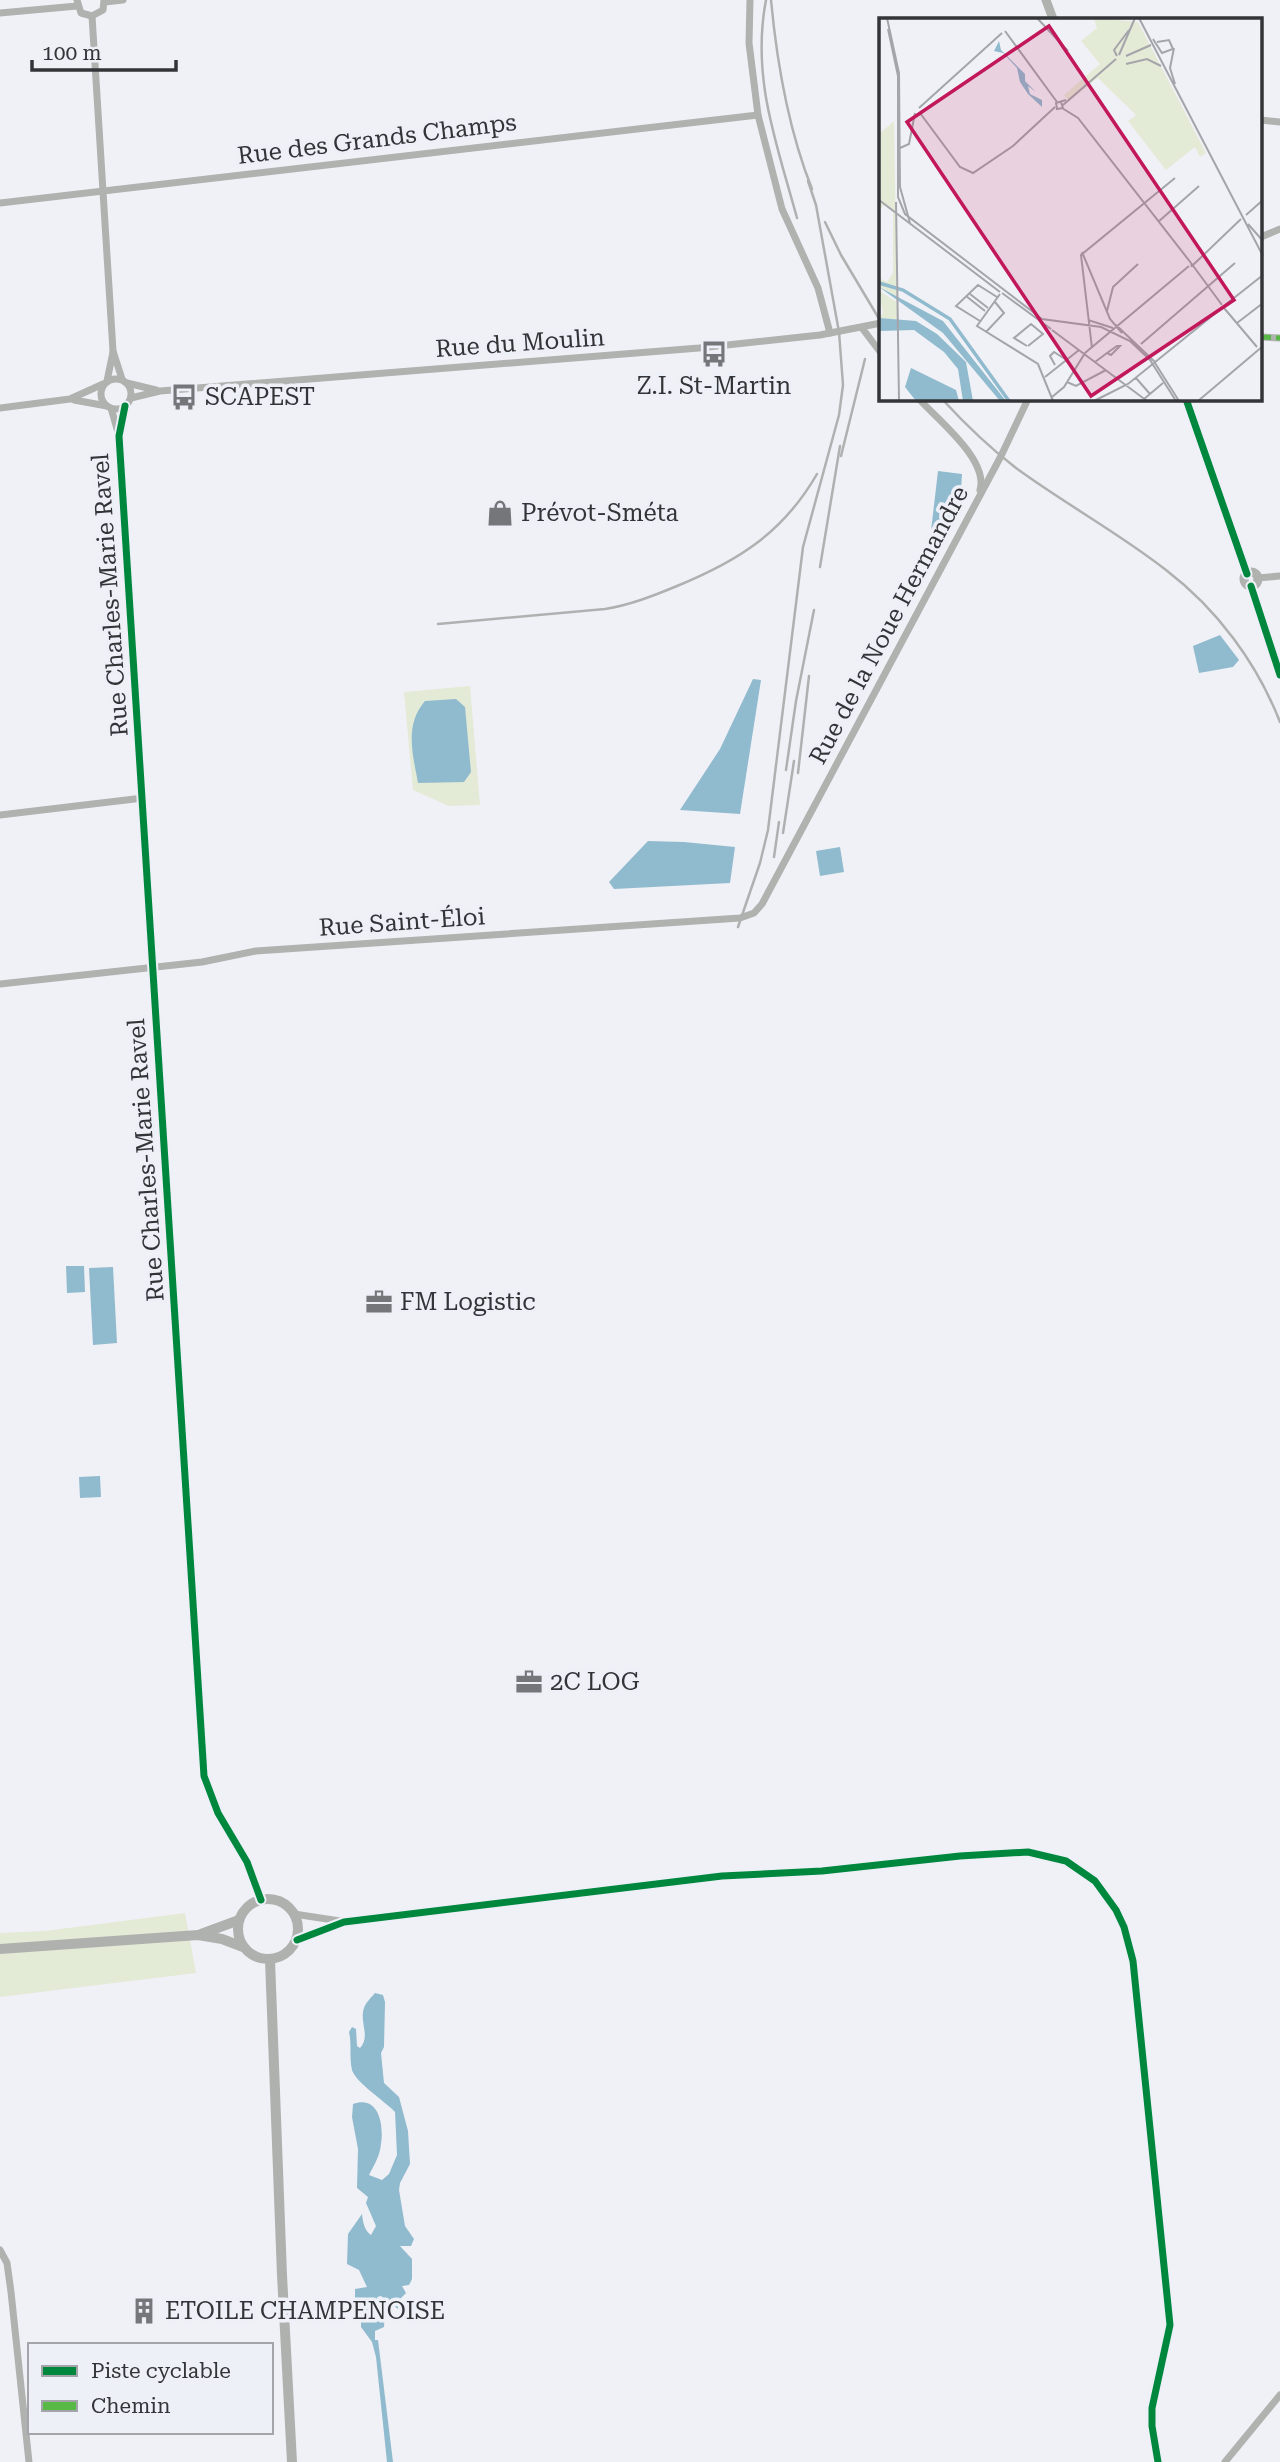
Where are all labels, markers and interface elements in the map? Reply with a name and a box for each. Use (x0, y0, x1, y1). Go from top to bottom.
inset map (879, 18, 1262, 401)
scale bar (32, 28, 175, 72)
text: 100 m (42, 41, 102, 65)
street label: Rue des Grands Champs (236, 108, 518, 170)
street label: Rue du Moulin (434, 323, 606, 363)
bus stop icon: Z.I. St-Martin (699, 339, 729, 369)
place label: Z.I. St-Martin (637, 372, 791, 400)
bus stop icon: SCAPEST (169, 382, 199, 412)
place label: SCAPEST (205, 383, 315, 411)
street label: Rue Charles-Marie Ravel (86, 453, 134, 737)
street label: Rue de la Noue Hermandre (804, 481, 974, 769)
shop icon: Prévot-Sméta (485, 498, 515, 528)
place label: Prévot-Sméta (521, 499, 679, 527)
street label: Rue Saint-Éloi (318, 901, 486, 942)
street label: Rue Charles-Marie Ravel (122, 1018, 170, 1302)
office icon: FM Logistic (364, 1287, 394, 1317)
place label: FM Logistic (400, 1288, 536, 1316)
office icon: 2C LOG (514, 1667, 544, 1697)
place label: 2C LOG (550, 1668, 640, 1696)
building icon: ETOILE CHAMPENOISE (129, 2296, 159, 2326)
place label: ETOILE CHAMPENOISE (165, 2297, 445, 2325)
legend (28, 2343, 273, 2434)
text: Piste cyclable (91, 2359, 231, 2383)
text: Chemin (91, 2394, 171, 2418)

